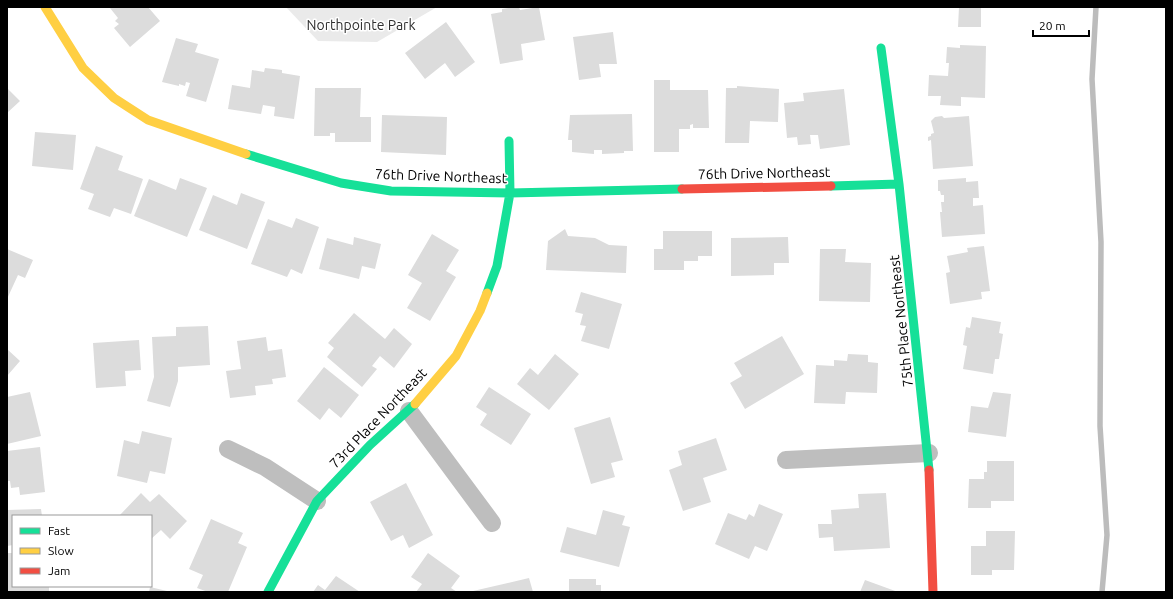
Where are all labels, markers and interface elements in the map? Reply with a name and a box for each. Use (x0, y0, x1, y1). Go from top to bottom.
scale bar (1033, 12, 1089, 38)
park label: Northpointe Park (307, 17, 416, 33)
text: 20 m (1039, 19, 1066, 32)
street label: 76th Drive Northeast (698, 164, 831, 182)
street label: 76th Drive Northeast (375, 166, 508, 186)
street label: 75th Place Northeast (886, 254, 916, 388)
street label: 73rd Place Northeast (326, 364, 430, 471)
legend (12, 515, 152, 587)
text: Fast (48, 524, 70, 537)
text: Slow (48, 544, 74, 557)
text: Jam (48, 564, 70, 577)

